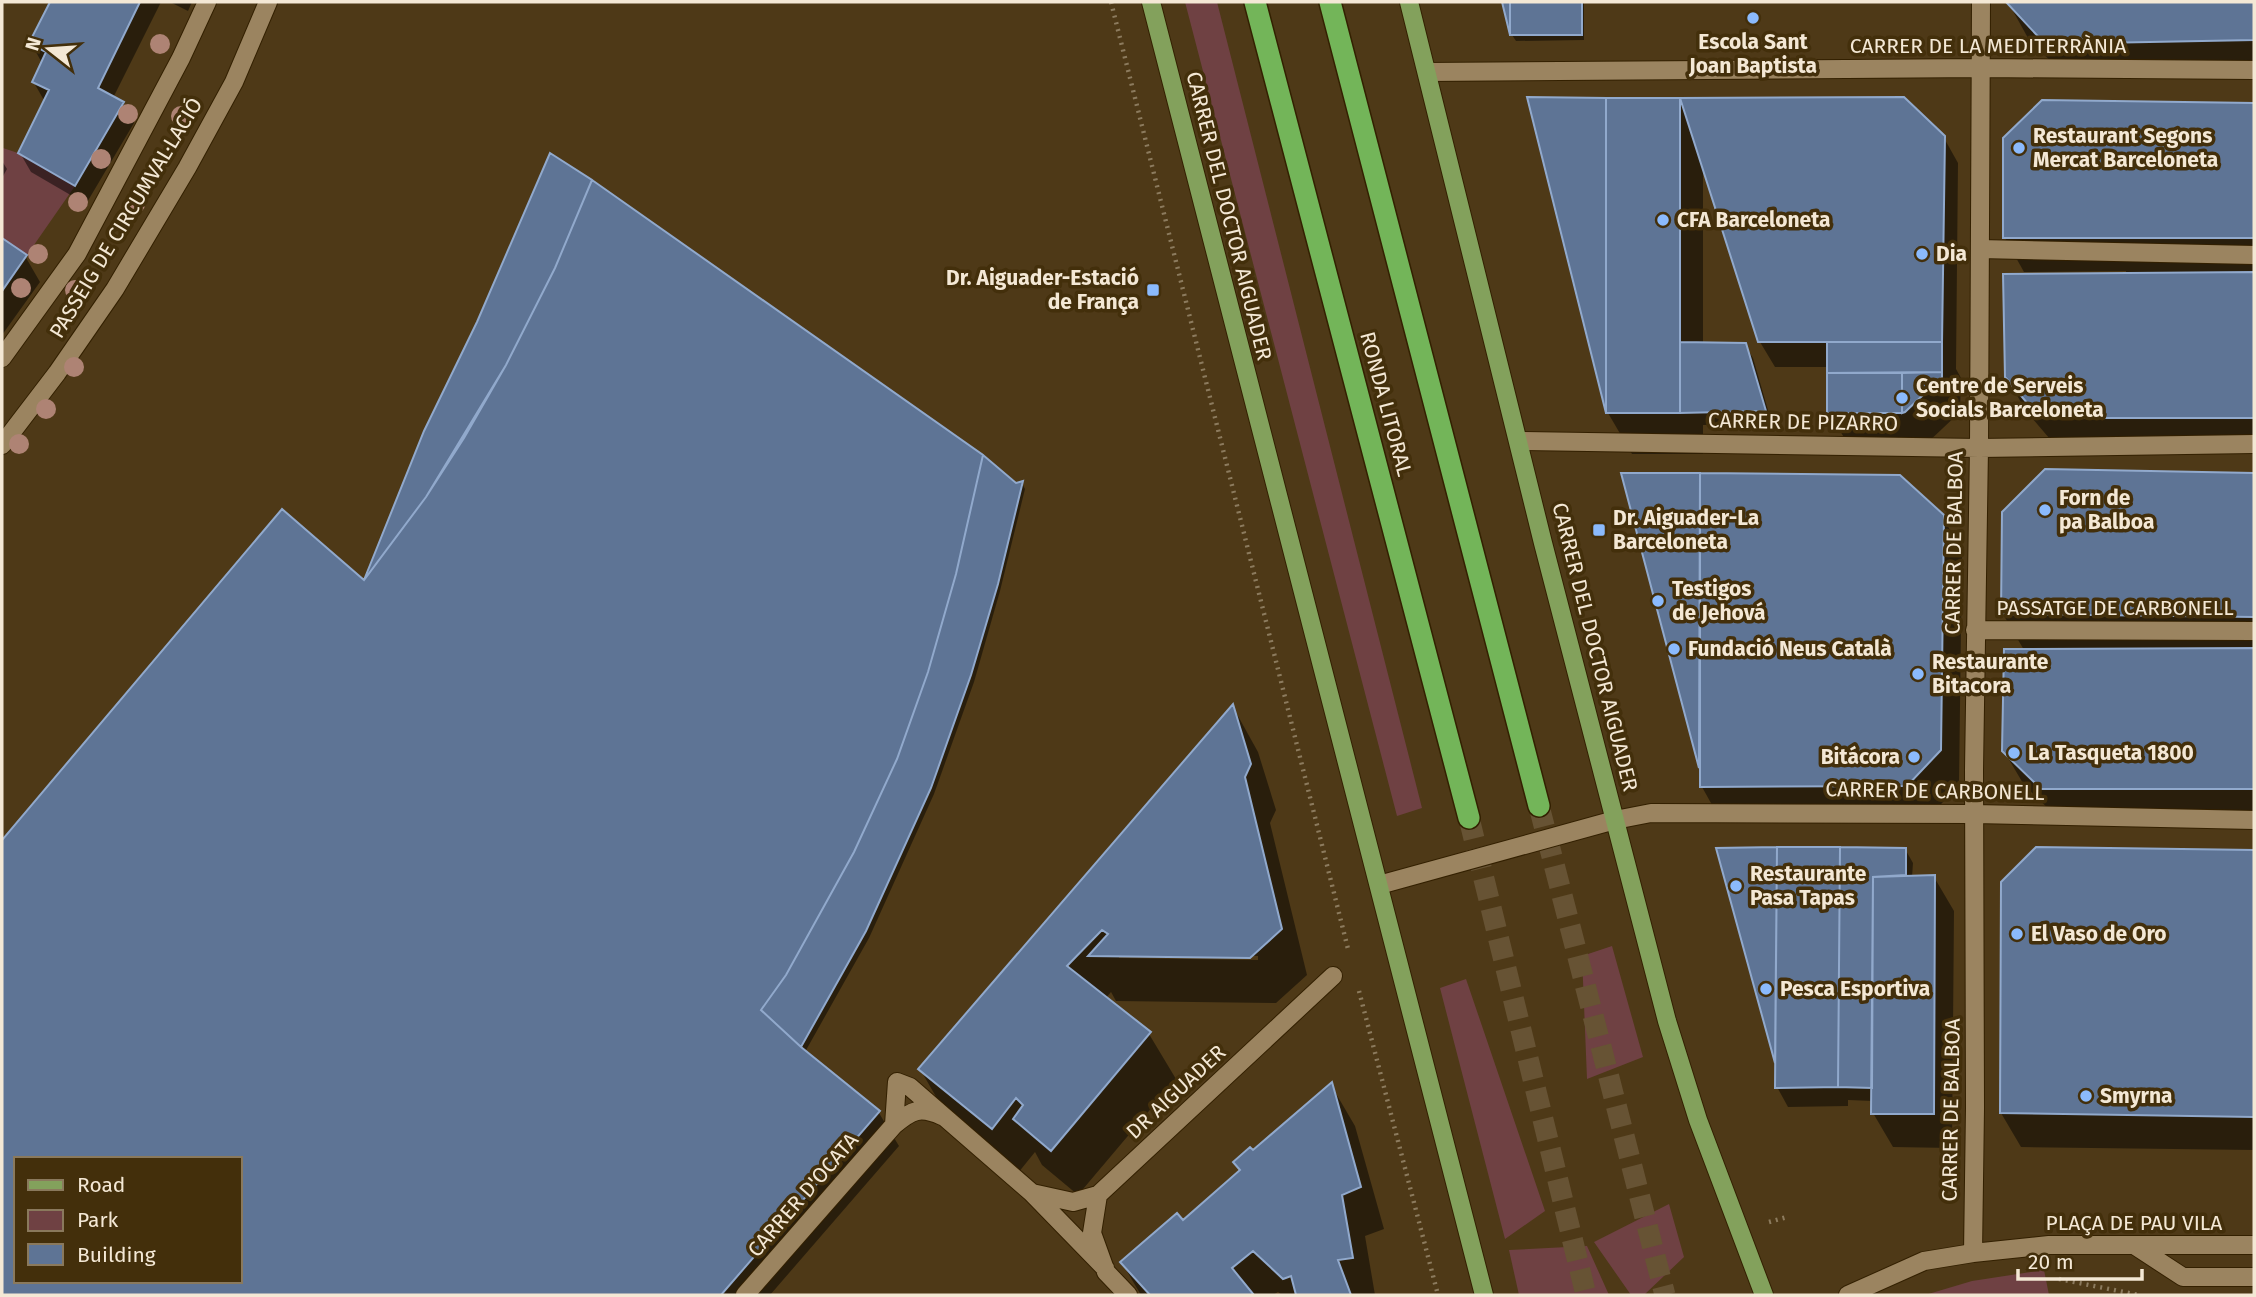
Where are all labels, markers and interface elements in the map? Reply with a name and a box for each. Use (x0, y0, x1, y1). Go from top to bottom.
marker: Escola Sant Joan Baptista (1745, 10, 1761, 26)
north arrow (14, 14, 84, 84)
place label: Escola Sant Joan Baptista (1688, 29, 1817, 79)
street label: CARRER DE LA MEDITERRÀNIA (1850, 33, 2126, 59)
text: N (20, 35, 46, 54)
street label: CARRER DEL DOCTOR AIGUADER (1180, 69, 1278, 363)
street label: PASSEIG DE CIRCUMVAL·LACIÓ (44, 93, 208, 343)
place label: Restaurant Segons Mercat Barceloneta (2033, 123, 2218, 173)
marker: Restaurant Segons Mercat Barceloneta (2011, 140, 2027, 156)
place label: CFA Barceloneta (1677, 207, 1831, 233)
marker: CFA Barceloneta (1655, 212, 1671, 228)
place label: Dia (1936, 241, 1967, 267)
marker: Dia (1914, 246, 1930, 262)
place label: Dr. Aiguader-Estació de França (946, 265, 1139, 315)
marker: Dr. Aiguader-Estació de França (1145, 282, 1161, 298)
street label: RONDA LITORAL (1354, 329, 1418, 480)
place label: Centre de Serveis Socials Barceloneta (1916, 373, 2104, 423)
marker: Centre de Serveis Socials Barceloneta (1894, 390, 1910, 406)
street label: CARRER DE PIZARRO (1708, 407, 1898, 437)
street label: CARRER DE BALBOA (1939, 451, 1969, 635)
place label: Forn de pa Balboa (2059, 485, 2154, 535)
street label: CARRER DEL DOCTOR AIGUADER (1546, 500, 1644, 794)
marker: Forn de pa Balboa (2037, 502, 2053, 518)
place label: Dr. Aiguader-La Barceloneta (1613, 505, 1759, 555)
marker: Dr. Aiguader-La Barceloneta (1591, 522, 1607, 538)
place label: Testigos de Jehová (1672, 576, 1765, 626)
marker: Testigos de Jehová (1650, 593, 1666, 609)
street label: PASSATGE DE CARBONELL (1996, 595, 2234, 621)
place label: Fundació Neus Català (1688, 636, 1892, 662)
marker: Fundació Neus Català (1666, 641, 1682, 657)
place label: Restaurante Bitacora (1932, 649, 2049, 699)
marker: Restaurante Bitacora (1910, 666, 1926, 682)
place label: La Tasqueta 1800 (2028, 740, 2194, 766)
place label: Bitácora (1821, 744, 1900, 770)
marker: La Tasqueta 1800 (2006, 745, 2022, 761)
marker: Bitácora (1906, 749, 1922, 765)
street label: CARRER DE CARBONELL (1825, 776, 2045, 806)
place label: Restaurante Pasa Tapas (1750, 861, 1867, 911)
marker: Restaurante Pasa Tapas (1728, 878, 1744, 894)
place label: El Vaso de Oro (2031, 921, 2167, 947)
marker: El Vaso de Oro (2009, 926, 2025, 942)
place label: Pesca Esportiva (1780, 976, 1930, 1002)
marker: Pesca Esportiva (1758, 981, 1774, 997)
street label: CARRER DE BALBOA (1936, 1018, 1966, 1202)
street label: DR AIGUADER (1121, 1039, 1231, 1145)
place label: Smyrna (2100, 1083, 2173, 1109)
marker: Smyrna (2078, 1088, 2094, 1104)
street label: CARRER D'OCATA (742, 1128, 864, 1262)
legend (14, 1157, 242, 1283)
text: Road (77, 1172, 125, 1198)
text: Park (77, 1207, 119, 1233)
street label: PLAÇA DE PAU VILA (2046, 1210, 2222, 1236)
scale bar (2018, 1238, 2142, 1282)
text: Building (77, 1242, 156, 1268)
text: 20 m (2028, 1249, 2074, 1275)

